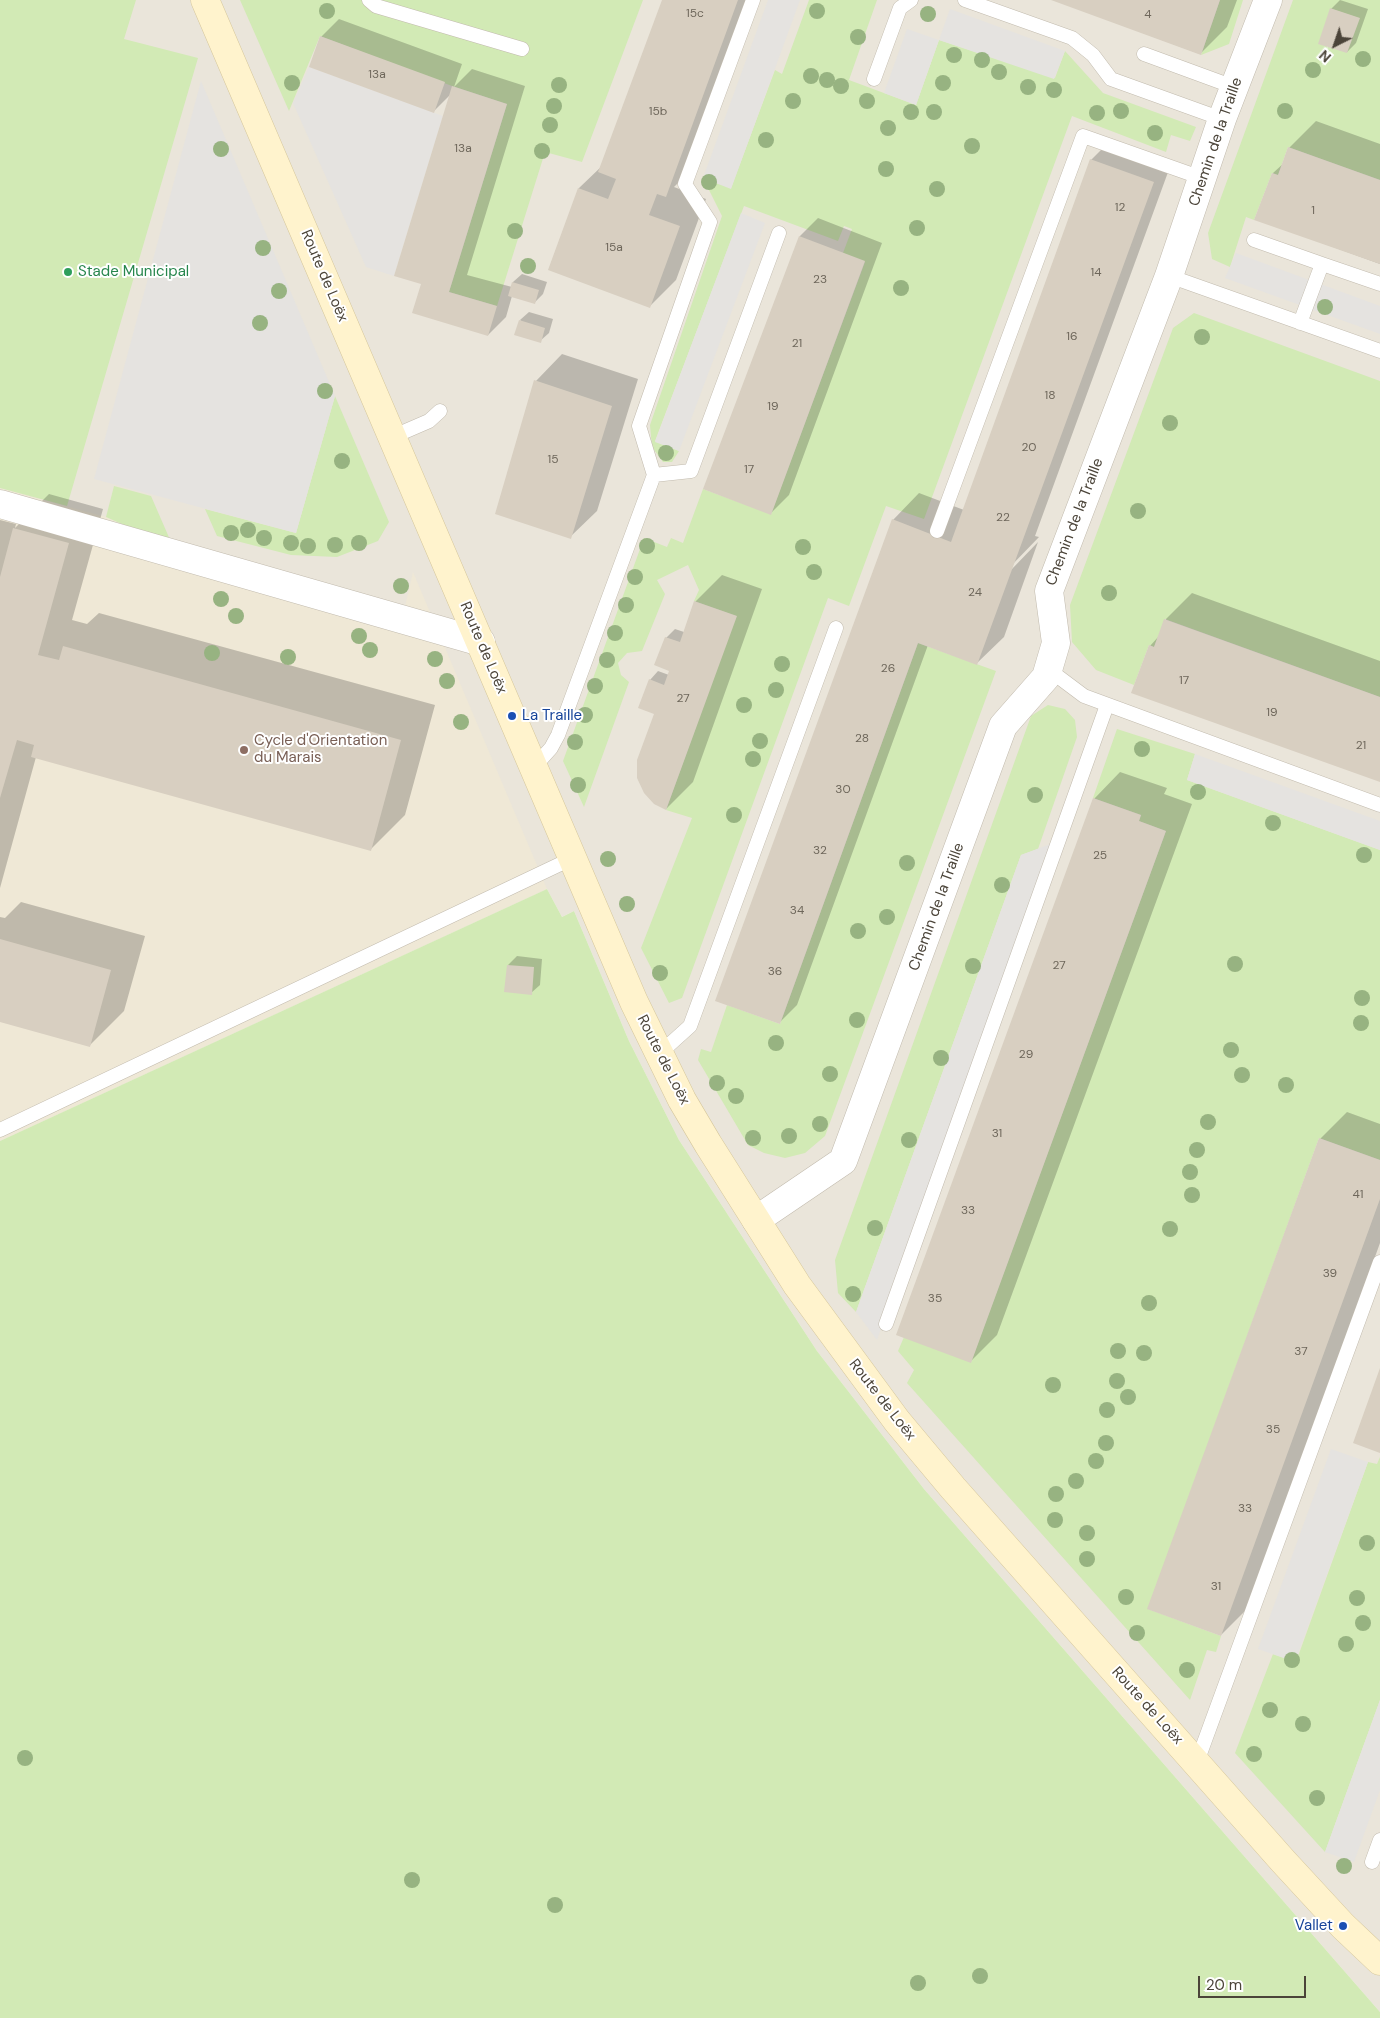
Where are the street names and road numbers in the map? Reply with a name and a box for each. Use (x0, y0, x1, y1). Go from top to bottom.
street label: Chemin de la Traille (1186, 75, 1246, 209)
street label: Route de Loëx (297, 227, 351, 325)
street label: Chemin de la Traille (1042, 456, 1108, 588)
street label: Route de Loëx (456, 599, 510, 697)
street label: Chemin de la Traille (905, 841, 969, 973)
street label: Route de Loëx (633, 1012, 693, 1108)
street label: Route de Loëx (845, 1356, 919, 1444)
street label: Route de Loëx (1107, 1664, 1187, 1748)

